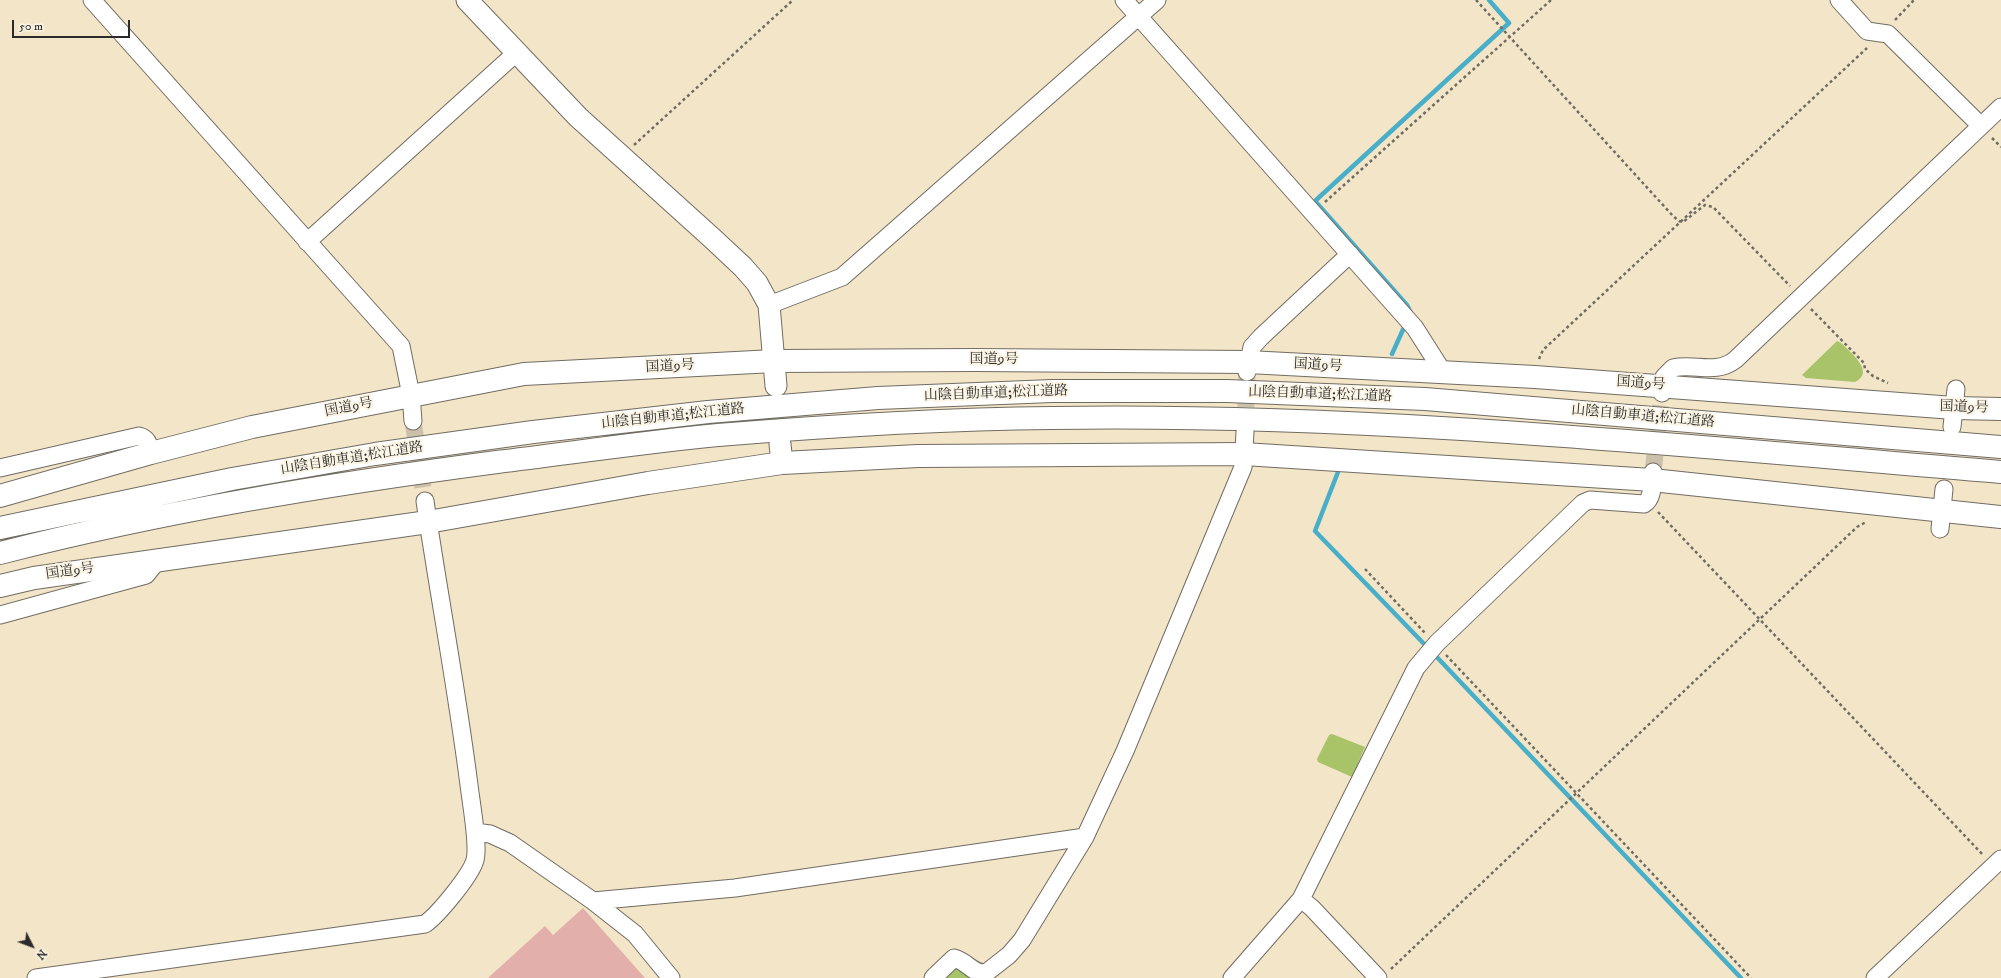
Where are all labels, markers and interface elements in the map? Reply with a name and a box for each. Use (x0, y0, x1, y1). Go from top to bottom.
scale bar (14, 12, 132, 38)
text: 50 m (19, 19, 43, 34)
street label: 国道9号 (970, 352, 1018, 368)
street label: 国道9号 (1293, 356, 1343, 376)
street label: 国道9号 (645, 357, 695, 377)
street label: 国道9号 (1616, 374, 1666, 394)
street label: 山陰自動車道;松江道路 (924, 383, 1068, 405)
street label: 山陰自動車道;松江道路 (1248, 384, 1392, 406)
street label: 国道9号 (323, 395, 375, 421)
street label: 国道9号 (1939, 399, 1989, 417)
street label: 山陰自動車道;松江道路 (600, 401, 746, 433)
street label: 山陰自動車道;松江道路 (1570, 402, 1716, 432)
street label: 山陰自動車道;松江道路 (280, 439, 424, 479)
street label: 国道9号 (45, 560, 95, 584)
north arrow (12, 926, 52, 966)
text: N (33, 946, 49, 962)

